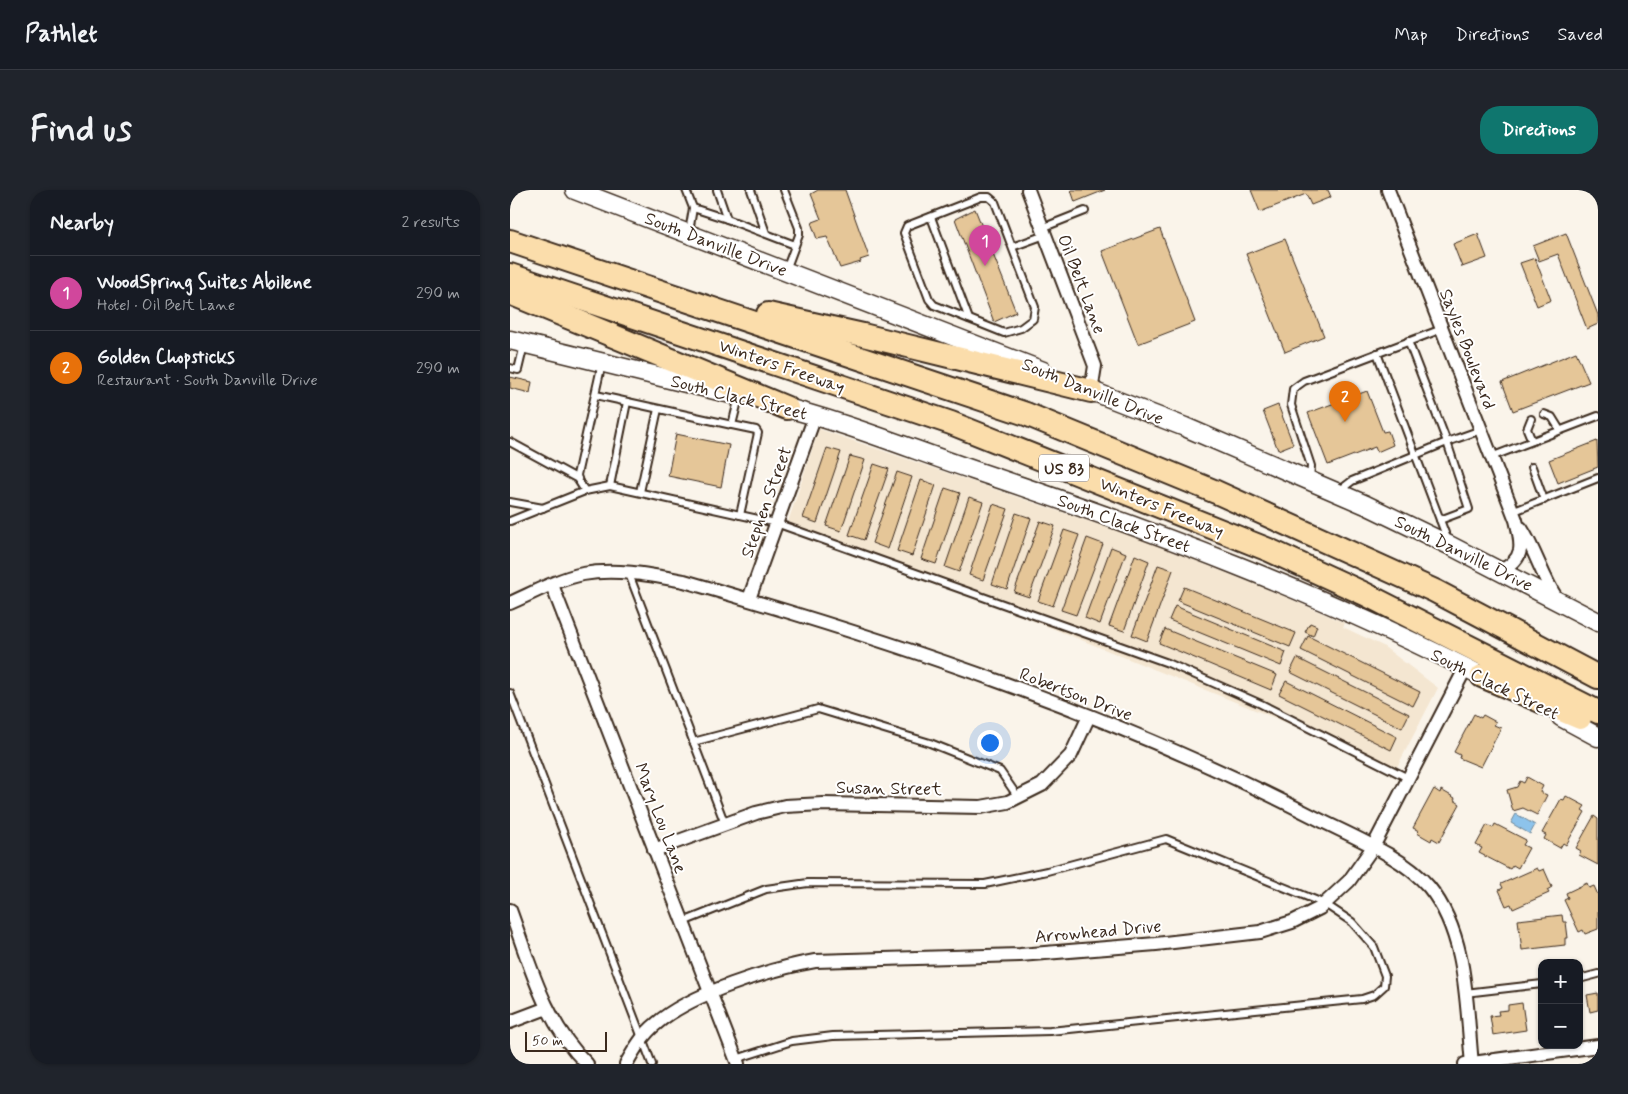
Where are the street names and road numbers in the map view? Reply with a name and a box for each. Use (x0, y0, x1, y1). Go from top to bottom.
street label: South Danville Drive (641, 207, 790, 283)
street label: Oil Belt Lane (1051, 231, 1111, 338)
street label: Sayles Boulevard (1433, 286, 1501, 413)
street label: Winters Freeway (715, 334, 848, 400)
street label: South Danville Drive (1018, 353, 1167, 431)
street label: South Clack Street (668, 369, 810, 427)
street label: Stephen Street (736, 443, 798, 562)
road number: US 83 (1039, 454, 1089, 482)
street label: Winters Freeway (1096, 472, 1227, 544)
street label: South Clack Street (1054, 489, 1194, 559)
street label: South Danville Drive (1391, 510, 1537, 598)
street label: South Clack Street (1426, 643, 1563, 726)
street label: Robertson Drive (1016, 662, 1136, 727)
street label: Mary Lou Lane (628, 760, 692, 877)
street label: Susan Street (836, 776, 942, 802)
street label: Arrowhead Drive (1034, 915, 1162, 949)

